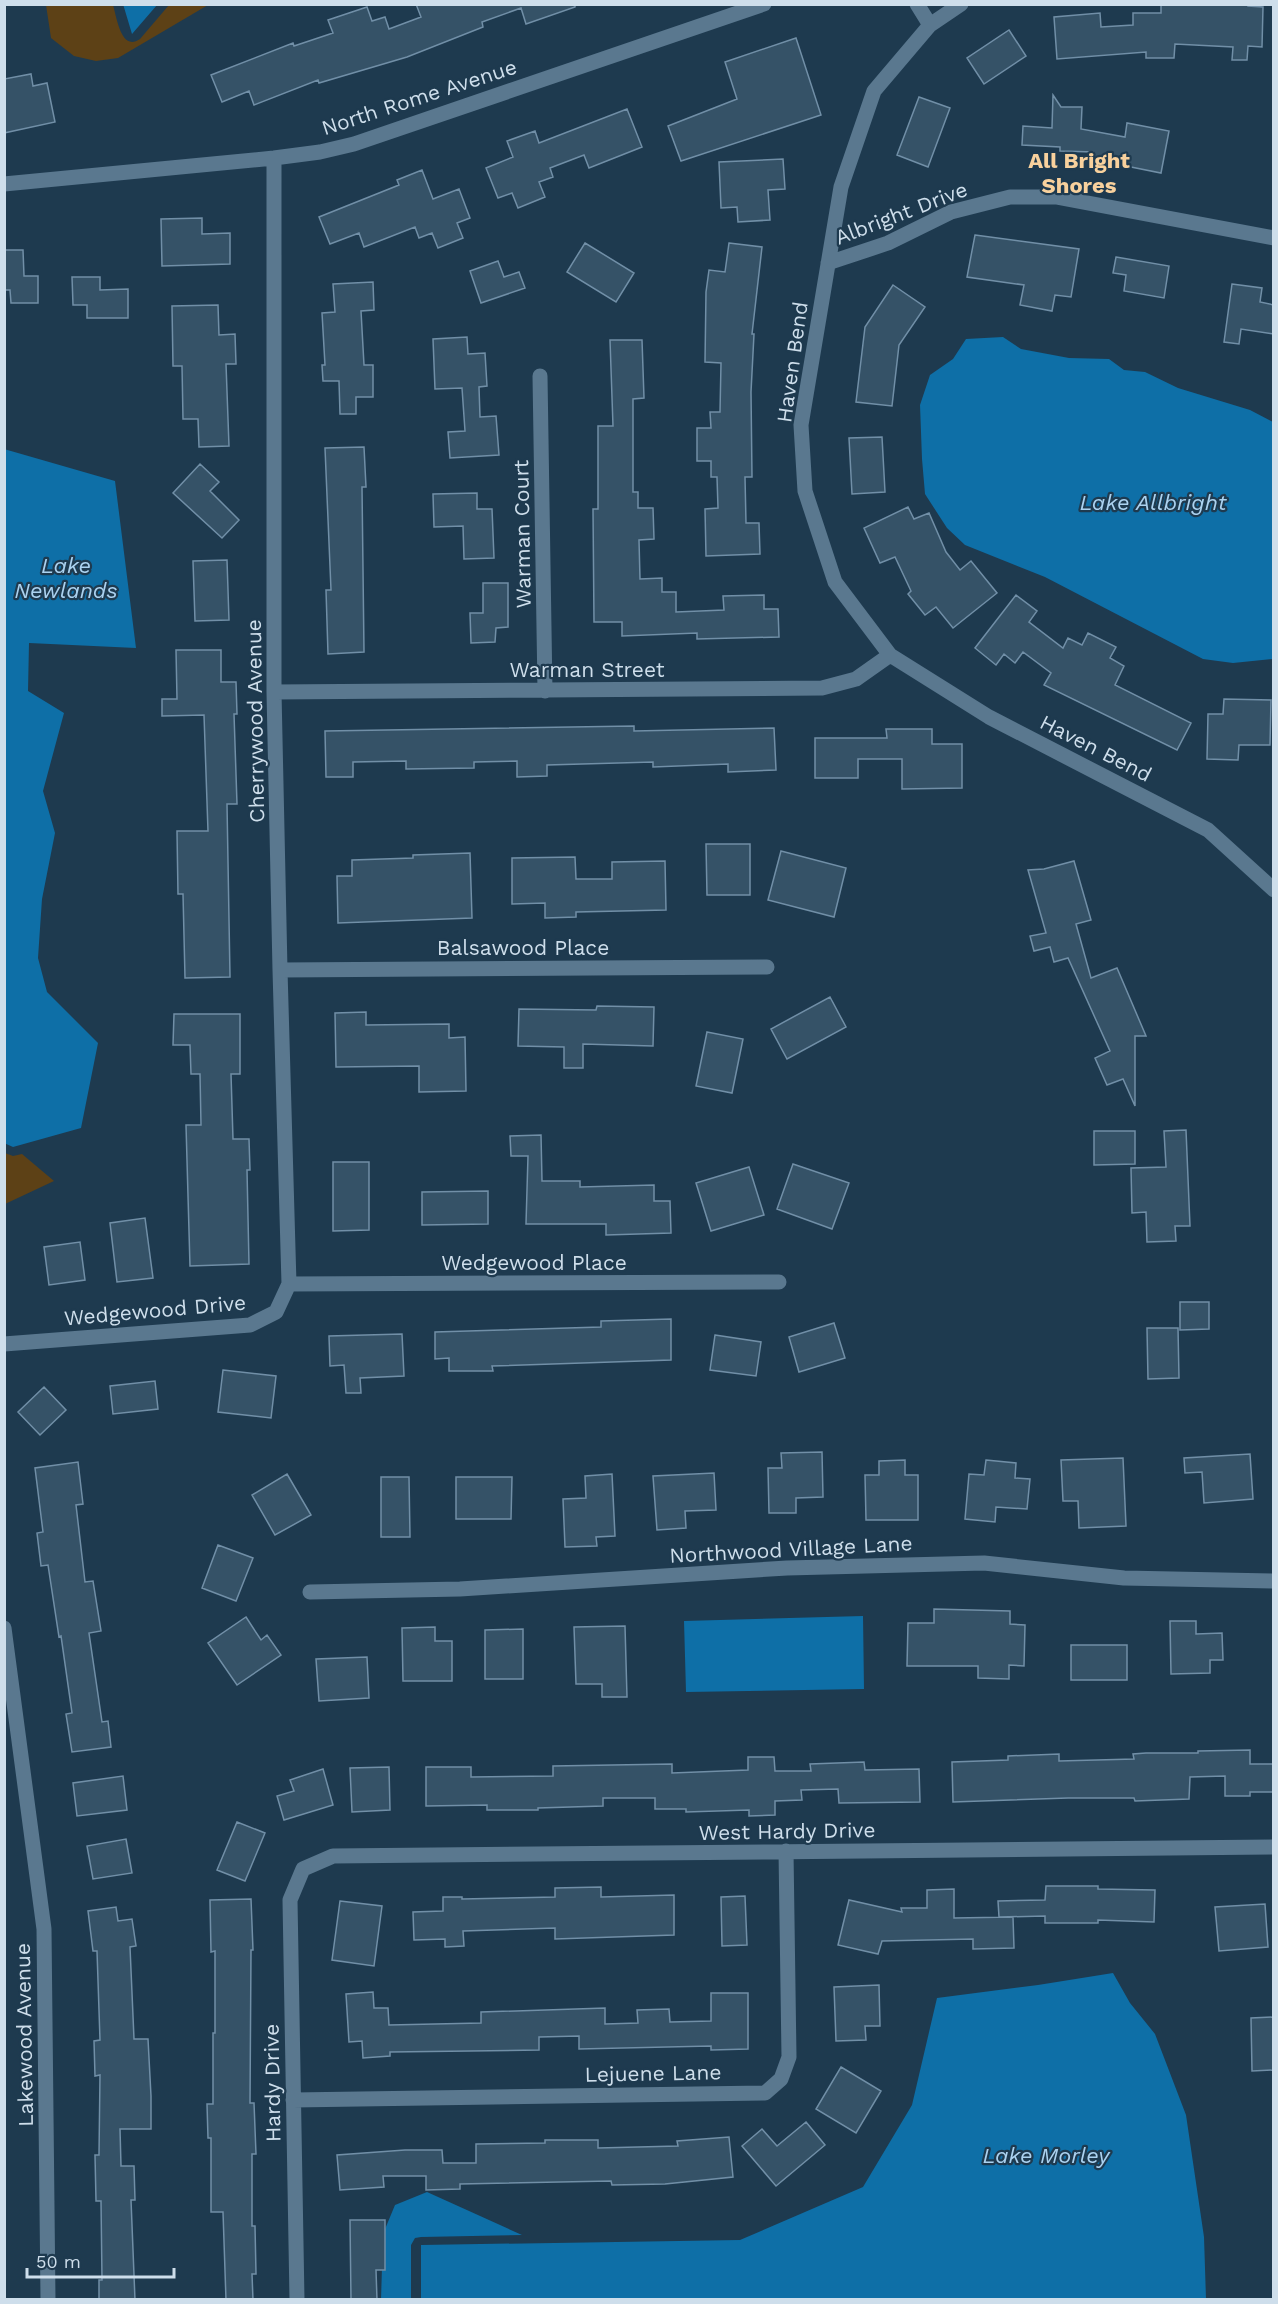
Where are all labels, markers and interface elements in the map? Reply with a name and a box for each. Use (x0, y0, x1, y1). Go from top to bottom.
street label: North Rome Avenue (318, 54, 520, 140)
district label: All Bright Shores (1028, 148, 1130, 198)
street label: Albright Drive (831, 176, 971, 250)
street label: Haven Bend (771, 300, 813, 424)
street label: Warman Court (508, 459, 536, 608)
water label: Lake Allbright (1079, 490, 1228, 515)
water label: Lake Newlands (14, 553, 118, 603)
street label: Cherrywood Avenue (241, 619, 269, 823)
street label: Warman Street (509, 657, 665, 682)
street label: Haven Bend (1036, 709, 1156, 787)
street label: Balsawood Place (437, 935, 609, 960)
street label: Wedgewood Place (441, 1250, 627, 1275)
street label: Wedgewood Drive (63, 1290, 247, 1330)
street label: Northwood Village Lane (669, 1530, 913, 1568)
street label: West Hardy Drive (698, 1817, 876, 1845)
street label: Lakewood Avenue (10, 1943, 38, 2127)
street label: Hardy Drive (258, 2024, 286, 2142)
street label: Lejuene Lane (584, 2059, 722, 2087)
water label: Lake Morley (983, 2143, 1111, 2168)
scale bar (27, 2241, 174, 2279)
text: 50 m (36, 2251, 81, 2272)

